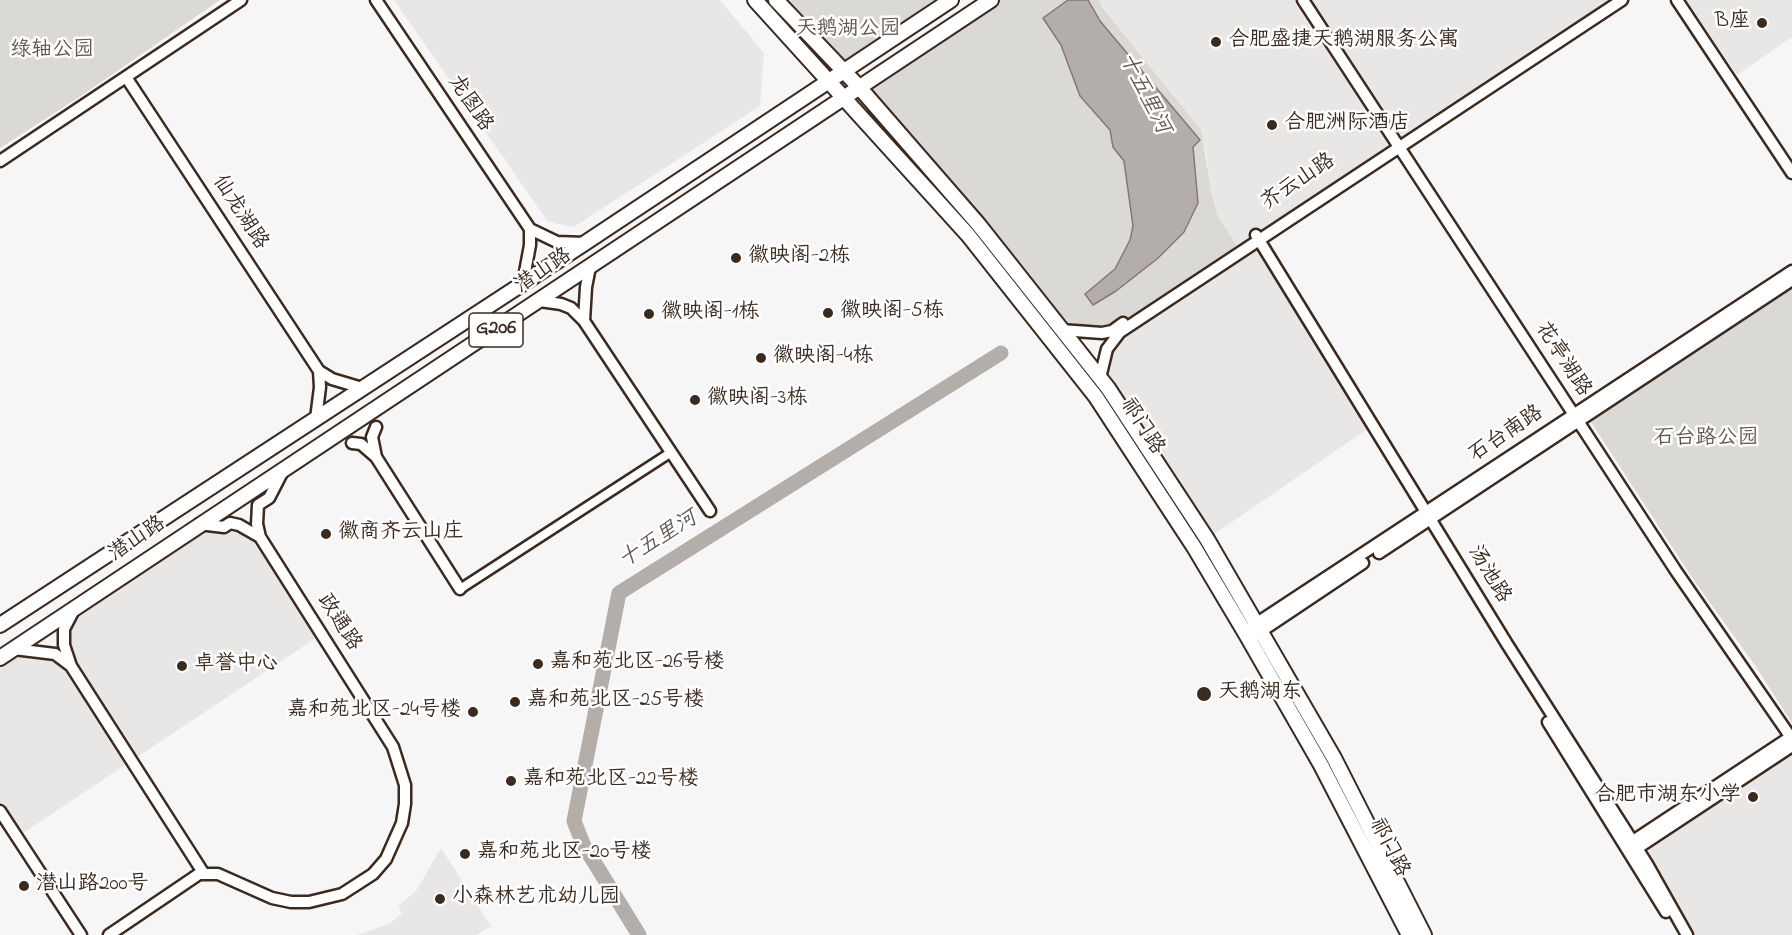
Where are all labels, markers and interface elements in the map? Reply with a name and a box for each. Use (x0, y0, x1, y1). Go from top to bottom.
place label: B座 (1715, 10, 1750, 36)
marker: B座 (1755, 16, 1769, 30)
park label: 天鹅湖公园 (796, 18, 900, 44)
place label: 合肥盛捷天鹅湖服务公寓 (1228, 29, 1459, 55)
marker: 合肥盛捷天鹅湖服务公寓 (1209, 35, 1223, 49)
park label: 绿轴公园 (10, 39, 94, 65)
water label: 十五里河 (1111, 49, 1175, 139)
street label: 龙图路 (441, 71, 497, 137)
place label: 合肥洲际酒店 (1284, 112, 1410, 138)
marker: 合肥洲际酒店 (1265, 118, 1279, 132)
street label: 齐云山路 (1257, 149, 1341, 217)
street label: 仙龙湖路 (206, 171, 272, 255)
street label: 潜山路 (511, 244, 577, 300)
place label: 徽映阁-2栋 (748, 245, 850, 271)
marker: 徽映阁-2栋 (729, 251, 743, 265)
place label: 徽映阁-5栋 (840, 300, 944, 326)
place label: 徽映阁-1栋 (661, 301, 760, 327)
marker: 徽映阁-5栋 (821, 306, 835, 320)
marker: 徽映阁-1栋 (642, 307, 656, 321)
road number: G206 (469, 313, 523, 347)
street label: 花亭湖路 (1529, 318, 1595, 402)
place label: 徽映阁-4栋 (773, 345, 874, 371)
marker: 徽映阁-4栋 (754, 351, 768, 365)
place label: 徽映阁-3栋 (707, 387, 808, 413)
marker: 徽映阁-3栋 (688, 393, 702, 407)
street label: 祁门路 (1113, 394, 1169, 460)
street label: 石台南路 (1465, 401, 1549, 469)
park label: 石台路公园 (1654, 427, 1758, 453)
water label: 十五里河 (615, 506, 703, 576)
street label: 潜山路 (105, 512, 171, 568)
place label: 徽商齐云山庄 (338, 521, 464, 547)
marker: 徽商齐云山庄 (319, 527, 333, 541)
street label: 汤池路 (1461, 542, 1515, 608)
street label: 政通路 (310, 590, 366, 656)
place label: 嘉和苑北区-26号楼 (550, 651, 725, 677)
place label: 卓誉中心 (194, 653, 278, 679)
marker: 嘉和苑北区-26号楼 (531, 657, 545, 671)
marker: 卓誉中心 (175, 659, 189, 673)
place label: 天鹅湖东 (1218, 681, 1302, 707)
marker: 天鹅湖东 (1195, 685, 1213, 703)
place label: 嘉和苑北区-25号楼 (527, 689, 704, 715)
marker: 嘉和苑北区-25号楼 (508, 695, 522, 709)
place label: 嘉和苑北区-24号楼 (287, 699, 461, 725)
marker: 嘉和苑北区-24号楼 (466, 705, 480, 719)
place label: 嘉和苑北区-22号楼 (523, 768, 699, 794)
marker: 嘉和苑北区-22号楼 (504, 774, 518, 788)
place label: 合肥市湖东小学 (1594, 784, 1741, 810)
marker: 合肥市湖东小学 (1746, 790, 1760, 804)
street label: 祁门路 (1362, 814, 1414, 882)
place label: 嘉和苑北区-20号楼 (477, 841, 651, 867)
marker: 嘉和苑北区-20号楼 (458, 847, 472, 861)
place label: 潜山路200号 (36, 873, 149, 899)
marker: 潜山路200号 (17, 879, 31, 893)
place label: 小森林艺术幼儿园 (452, 886, 620, 912)
marker: 小森林艺术幼儿园 (433, 892, 447, 906)

